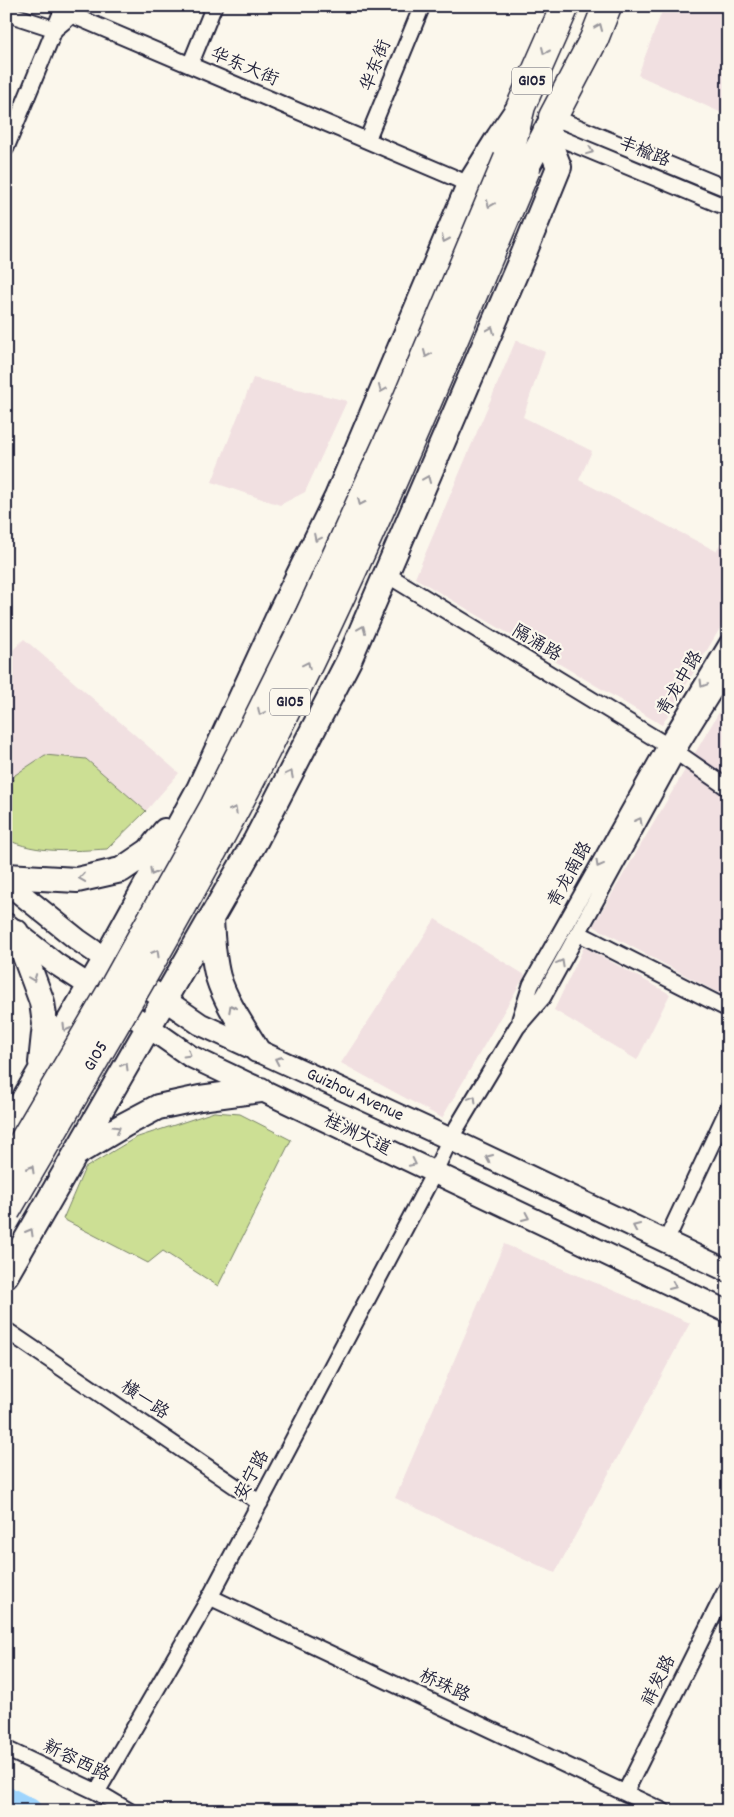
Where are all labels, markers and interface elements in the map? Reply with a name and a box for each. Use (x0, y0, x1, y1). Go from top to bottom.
one-way arrow (592, 23, 603, 32)
street label: 华东街 (355, 36, 399, 96)
street label: 华东大街 (206, 42, 282, 94)
one-way arrow (540, 46, 551, 55)
road number: G105 (512, 68, 552, 94)
street label: 丰榆路 (614, 131, 674, 175)
one-way arrow (585, 144, 594, 155)
one-way arrow (485, 199, 496, 208)
one-way arrow (441, 234, 452, 243)
one-way arrow (484, 326, 495, 335)
one-way arrow (422, 349, 433, 358)
one-way arrow (378, 384, 388, 393)
one-way arrow (420, 475, 431, 484)
one-way arrow (357, 497, 367, 506)
one-way arrow (313, 533, 323, 542)
street label: 隔涌路 (506, 619, 566, 669)
one-way arrow (356, 625, 367, 634)
street label: 青龙中路 (652, 647, 710, 721)
one-way arrow (301, 662, 311, 671)
one-way arrow (699, 679, 709, 688)
road number: G105 (270, 689, 310, 716)
one-way arrow (257, 707, 267, 716)
one-way arrow (284, 770, 294, 779)
one-way arrow (228, 807, 238, 816)
one-way arrow (633, 817, 643, 826)
street label: 青龙南路 (543, 837, 599, 913)
one-way arrow (595, 858, 605, 867)
one-way arrow (149, 867, 159, 876)
one-way arrow (77, 873, 86, 883)
one-way arrow (150, 949, 160, 958)
one-way arrow (555, 960, 565, 969)
one-way arrow (27, 973, 37, 982)
one-way arrow (229, 1004, 239, 1013)
one-way arrow (62, 1022, 72, 1031)
street label: G105 (78, 1037, 115, 1076)
one-way arrow (183, 1047, 192, 1057)
one-way arrow (274, 1056, 283, 1067)
street label: Guizhou Avenue (302, 1062, 408, 1128)
one-way arrow (119, 1063, 129, 1072)
one-way arrow (467, 1096, 477, 1105)
street label: 桂洲大道 (319, 1109, 395, 1163)
one-way arrow (112, 1125, 121, 1135)
one-way arrow (486, 1154, 495, 1164)
one-way arrow (408, 1157, 417, 1167)
one-way arrow (24, 1166, 34, 1175)
one-way arrow (521, 1210, 530, 1221)
one-way arrow (632, 1223, 641, 1233)
one-way arrow (24, 1229, 34, 1238)
one-way arrow (667, 1280, 676, 1290)
street label: 横一路 (115, 1376, 173, 1426)
street label: 安宁路 (229, 1446, 277, 1506)
street label: 祥发路 (637, 1651, 683, 1711)
street label: 桥珠路 (414, 1664, 474, 1710)
street label: 新容西路 (38, 1735, 114, 1789)

